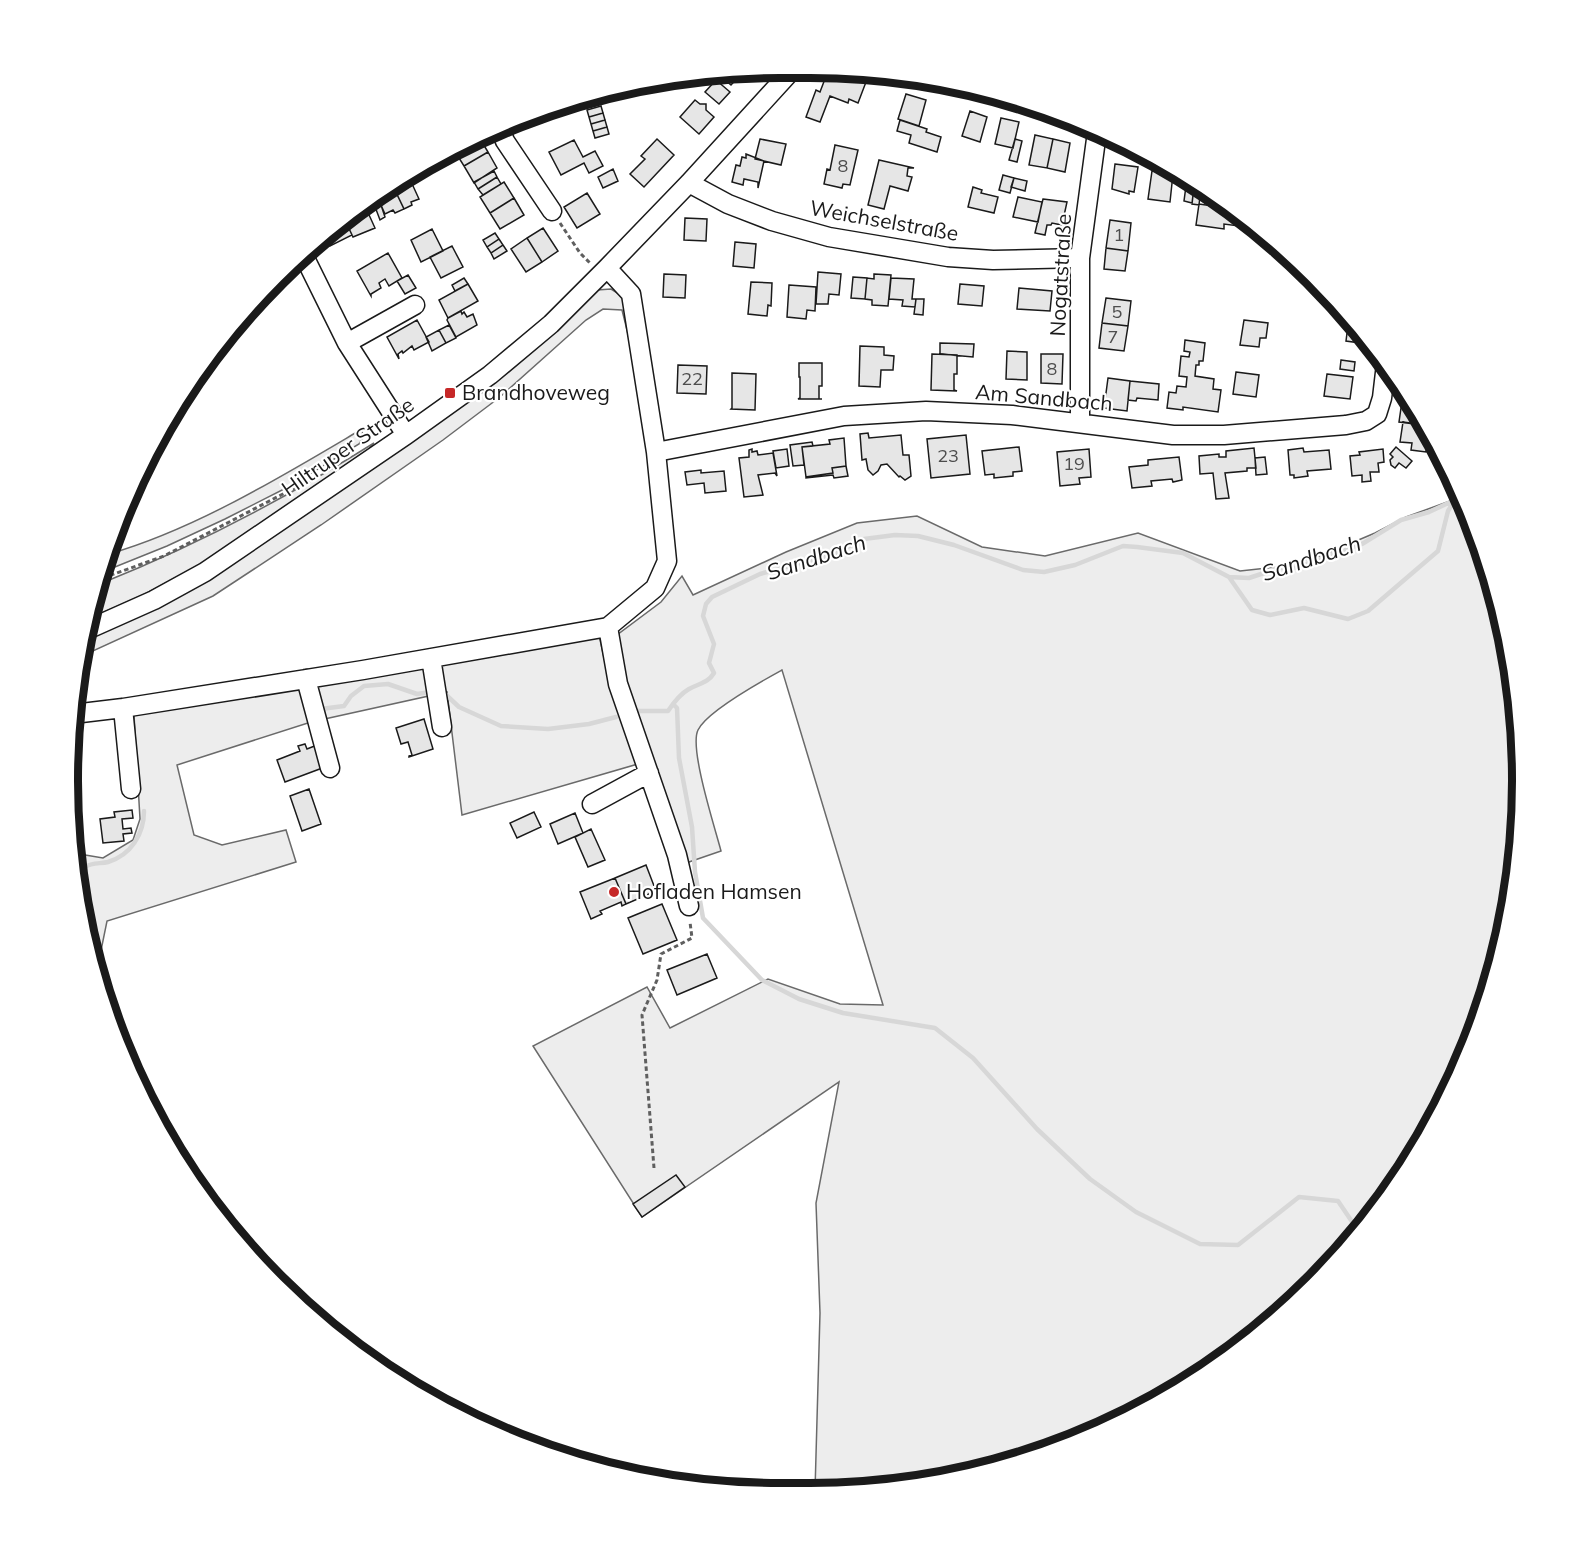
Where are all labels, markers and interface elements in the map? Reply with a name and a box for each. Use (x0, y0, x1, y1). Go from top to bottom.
house number: 8 (838, 154, 848, 177)
street label: Weichselstraße (808, 194, 961, 246)
street label: Nogatstraße (1044, 213, 1076, 337)
house number: 1 (1114, 223, 1124, 246)
house number: 5 (1112, 300, 1123, 323)
house number: 7 (1108, 325, 1118, 348)
house number: 8 (1047, 357, 1057, 380)
house number: 22 (681, 367, 703, 390)
street label: Am Sandbach (974, 378, 1114, 416)
place label: Brandhoveweg (462, 379, 610, 405)
marker: Brandhoveweg (443, 386, 457, 400)
street label: Hiltruper Straße (276, 391, 419, 501)
house number: 23 (937, 444, 959, 467)
house number: 19 (1063, 452, 1085, 475)
water label: Sandbach (763, 528, 869, 586)
water label: Sandbach (1258, 529, 1364, 587)
place label: Hofladen Hamsen (626, 878, 802, 904)
marker: Hofladen Hamsen (607, 885, 621, 899)

